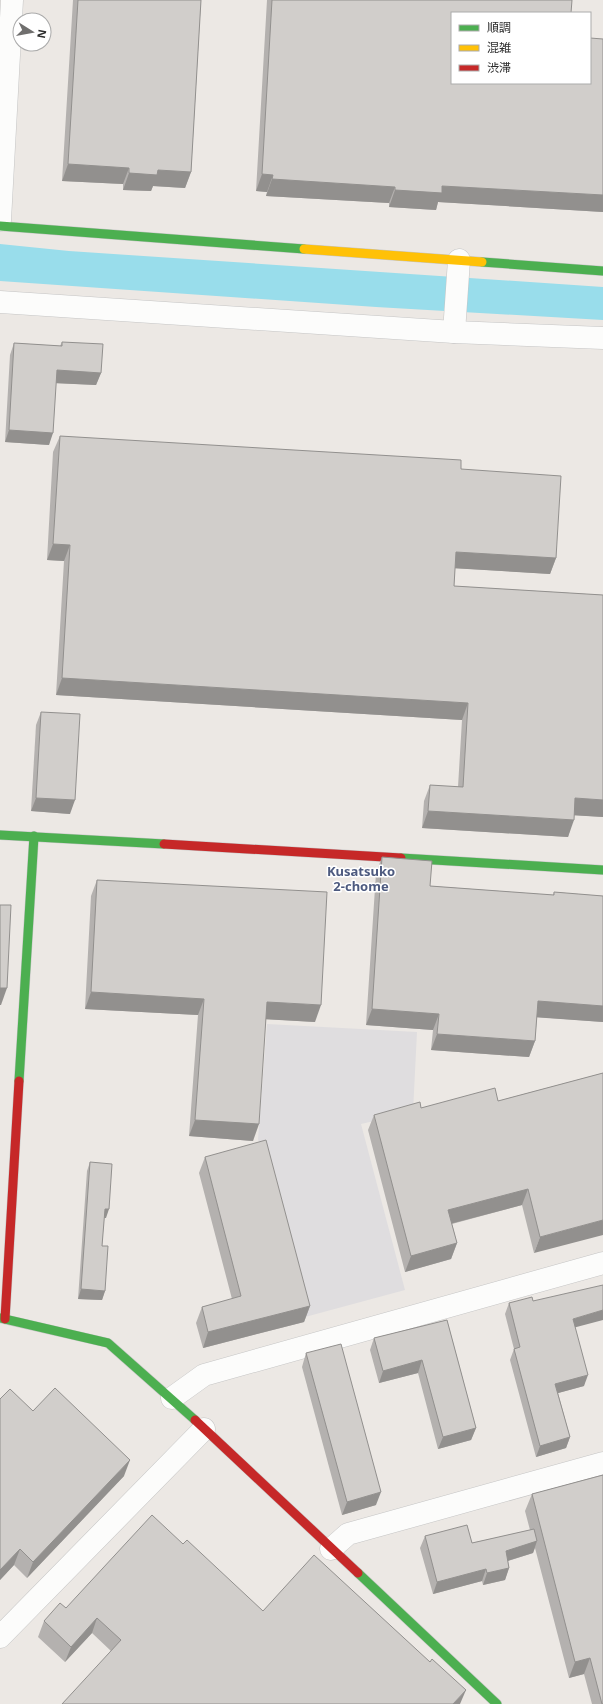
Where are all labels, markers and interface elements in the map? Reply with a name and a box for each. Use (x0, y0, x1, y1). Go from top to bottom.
north arrow (12, 12, 52, 52)
legend (451, 12, 591, 84)
text: 順調 (487, 19, 511, 36)
text: N (34, 28, 51, 40)
text: 混雑 (487, 39, 511, 56)
text: 渋滞 (487, 59, 511, 76)
district label: Kusatsuko 2-chome (327, 862, 395, 895)

